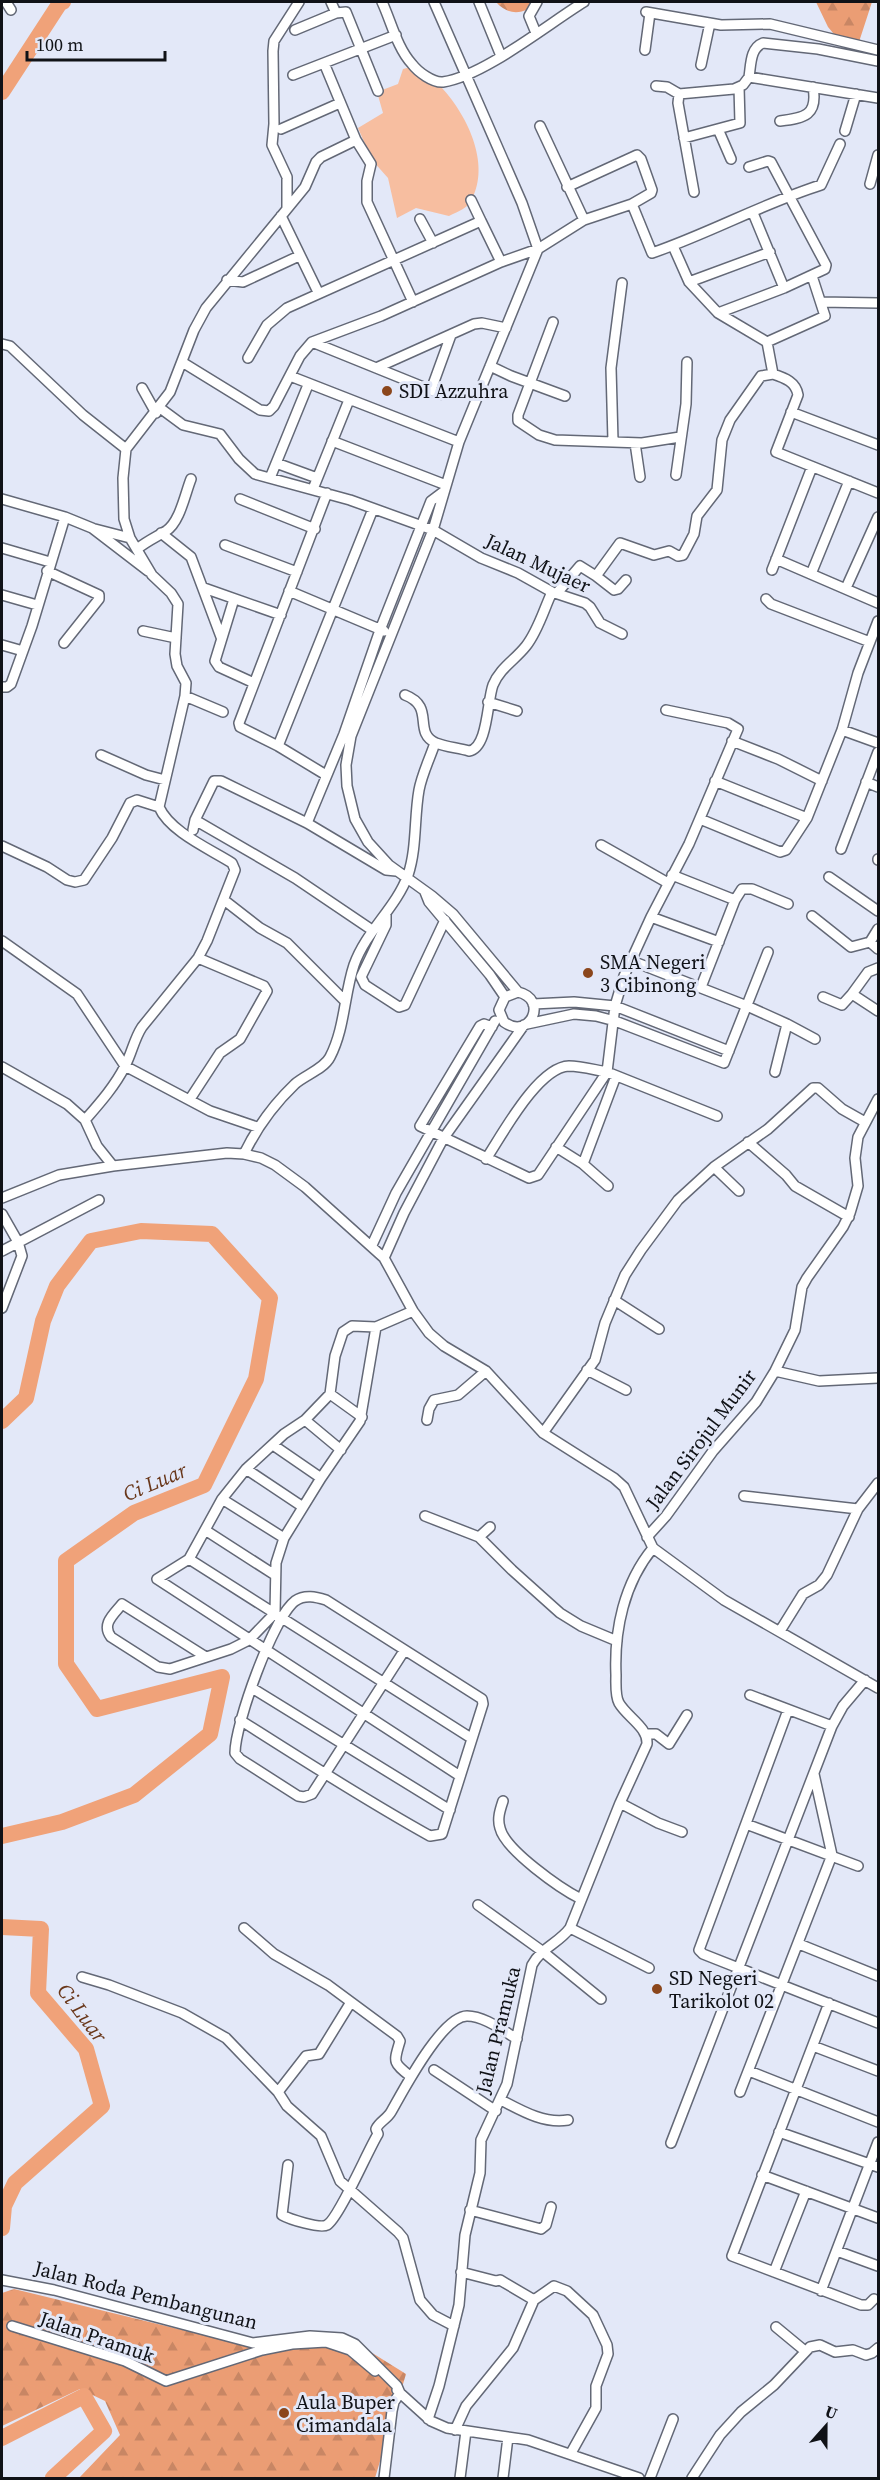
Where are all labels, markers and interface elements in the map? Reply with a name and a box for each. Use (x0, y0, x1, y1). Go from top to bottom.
scale bar (27, 24, 165, 62)
text: 100 m (36, 32, 83, 57)
place label: SDI Azzuhra (399, 377, 509, 405)
marker: SDI Azzuhra (380, 384, 394, 398)
street label: Jalan Mujaer (480, 526, 596, 600)
place label: SMA Negeri 3 Cibinong (600, 948, 705, 999)
marker: SMA Negeri 3 Cibinong (581, 966, 595, 980)
street label: Jalan Sirojul Munir (638, 1363, 763, 1516)
water label: Ci Luar (118, 1455, 192, 1508)
street label: Jalan Pramuka (468, 1963, 528, 2098)
place label: SD Negeri Tarikolot 02 (669, 1964, 774, 2015)
water label: Ci Luar (51, 1977, 114, 2049)
marker: SD Negeri Tarikolot 02 (650, 1982, 664, 1996)
street label: Jalan Roda Pembangunan (30, 2253, 261, 2336)
street label: Jalan Pramuk (35, 2304, 158, 2370)
place label: Aula Buper Cimandala (296, 2388, 396, 2439)
north arrow (796, 2396, 856, 2456)
text: U (822, 2400, 841, 2424)
marker: Aula Buper Cimandala (277, 2406, 291, 2420)

